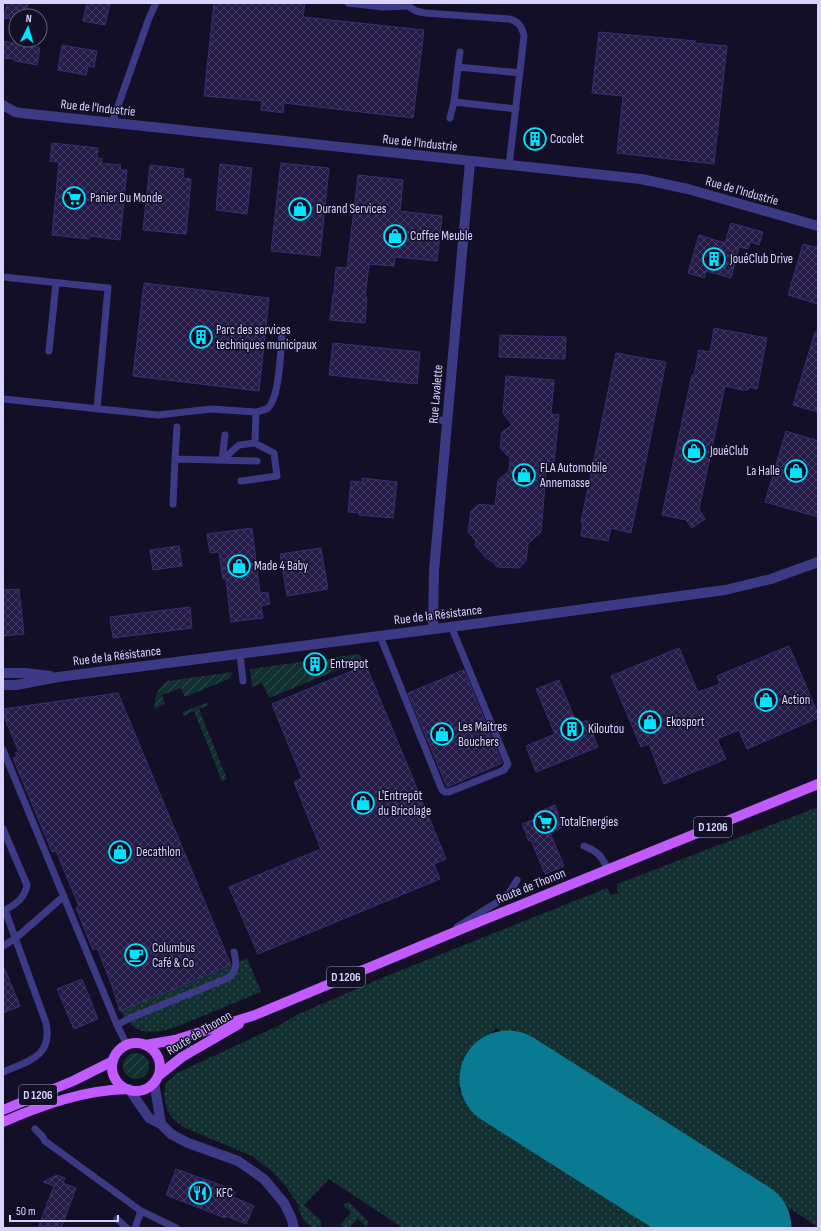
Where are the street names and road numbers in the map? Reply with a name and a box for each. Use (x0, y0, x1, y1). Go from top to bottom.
street label: Rue de l'Industrie (60, 96, 136, 120)
street label: Rue de l'Industrie (382, 131, 458, 155)
street label: Rue de l'Industrie (704, 173, 780, 209)
street label: Rue Lavalette (425, 364, 447, 424)
street label: Rue de la Résistance (393, 602, 483, 628)
street label: Rue de la Résistance (72, 643, 162, 669)
road number: D 1206 (694, 817, 732, 837)
street label: Route de Thonon (494, 865, 568, 907)
road number: D 1206 (327, 967, 365, 987)
street label: Route de Thonon (164, 1007, 234, 1059)
road number: D 1206 (19, 1085, 57, 1105)

